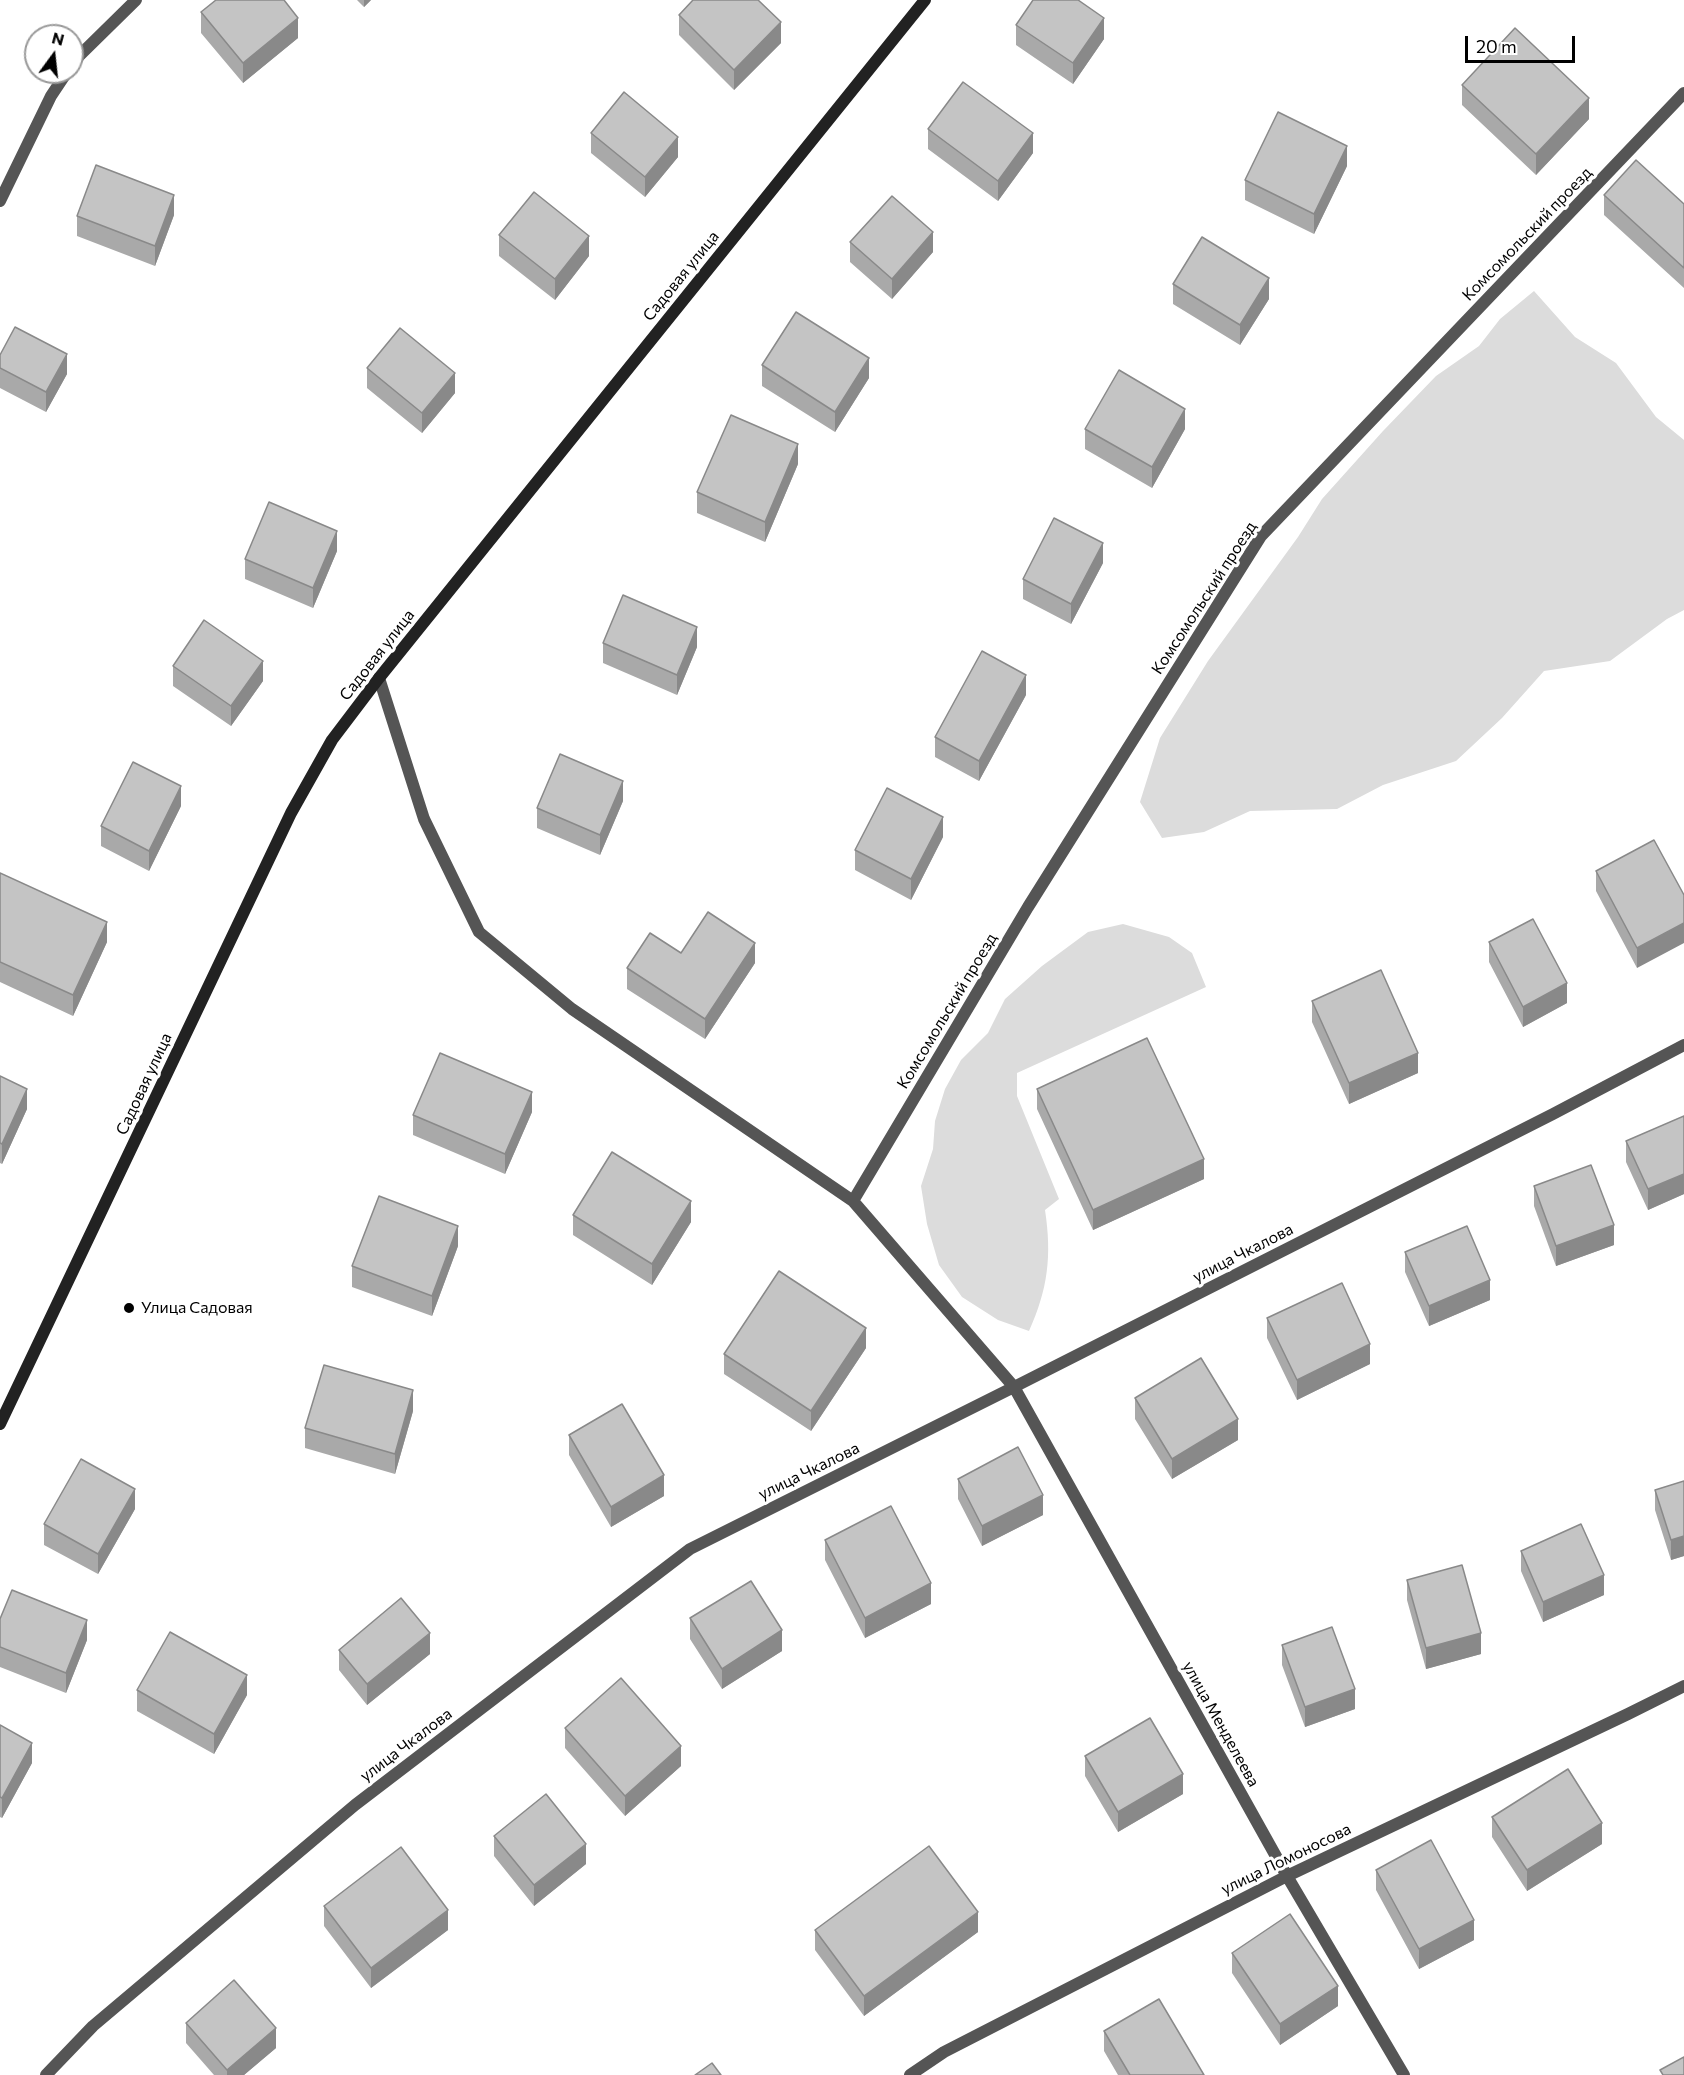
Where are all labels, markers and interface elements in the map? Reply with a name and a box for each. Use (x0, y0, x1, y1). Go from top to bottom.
north arrow (24, 24, 84, 84)
scale bar (1468, 24, 1578, 62)
text: N (50, 27, 67, 49)
text: 20 m (1476, 35, 1517, 57)
street label: Комсомольский проезд (1458, 163, 1596, 305)
street label: Садовая улица (639, 227, 723, 325)
street label: Комсомольский проезд (1147, 518, 1261, 678)
street label: Садовая улица (336, 606, 418, 704)
street label: Комсомольский проезд (893, 930, 1001, 1092)
street label: Садовая улица (112, 1030, 176, 1138)
street label: улица Чкалова (1190, 1219, 1296, 1287)
place label: Улица Садовая (141, 1298, 253, 1318)
marker: Улица Садовая (122, 1301, 136, 1315)
street label: улица Чкалова (755, 1438, 863, 1504)
street label: улица Менделеева (1179, 1658, 1263, 1790)
street label: улица Чкалова (356, 1704, 456, 1786)
street label: улица Ломоносова (1218, 1819, 1354, 1899)

